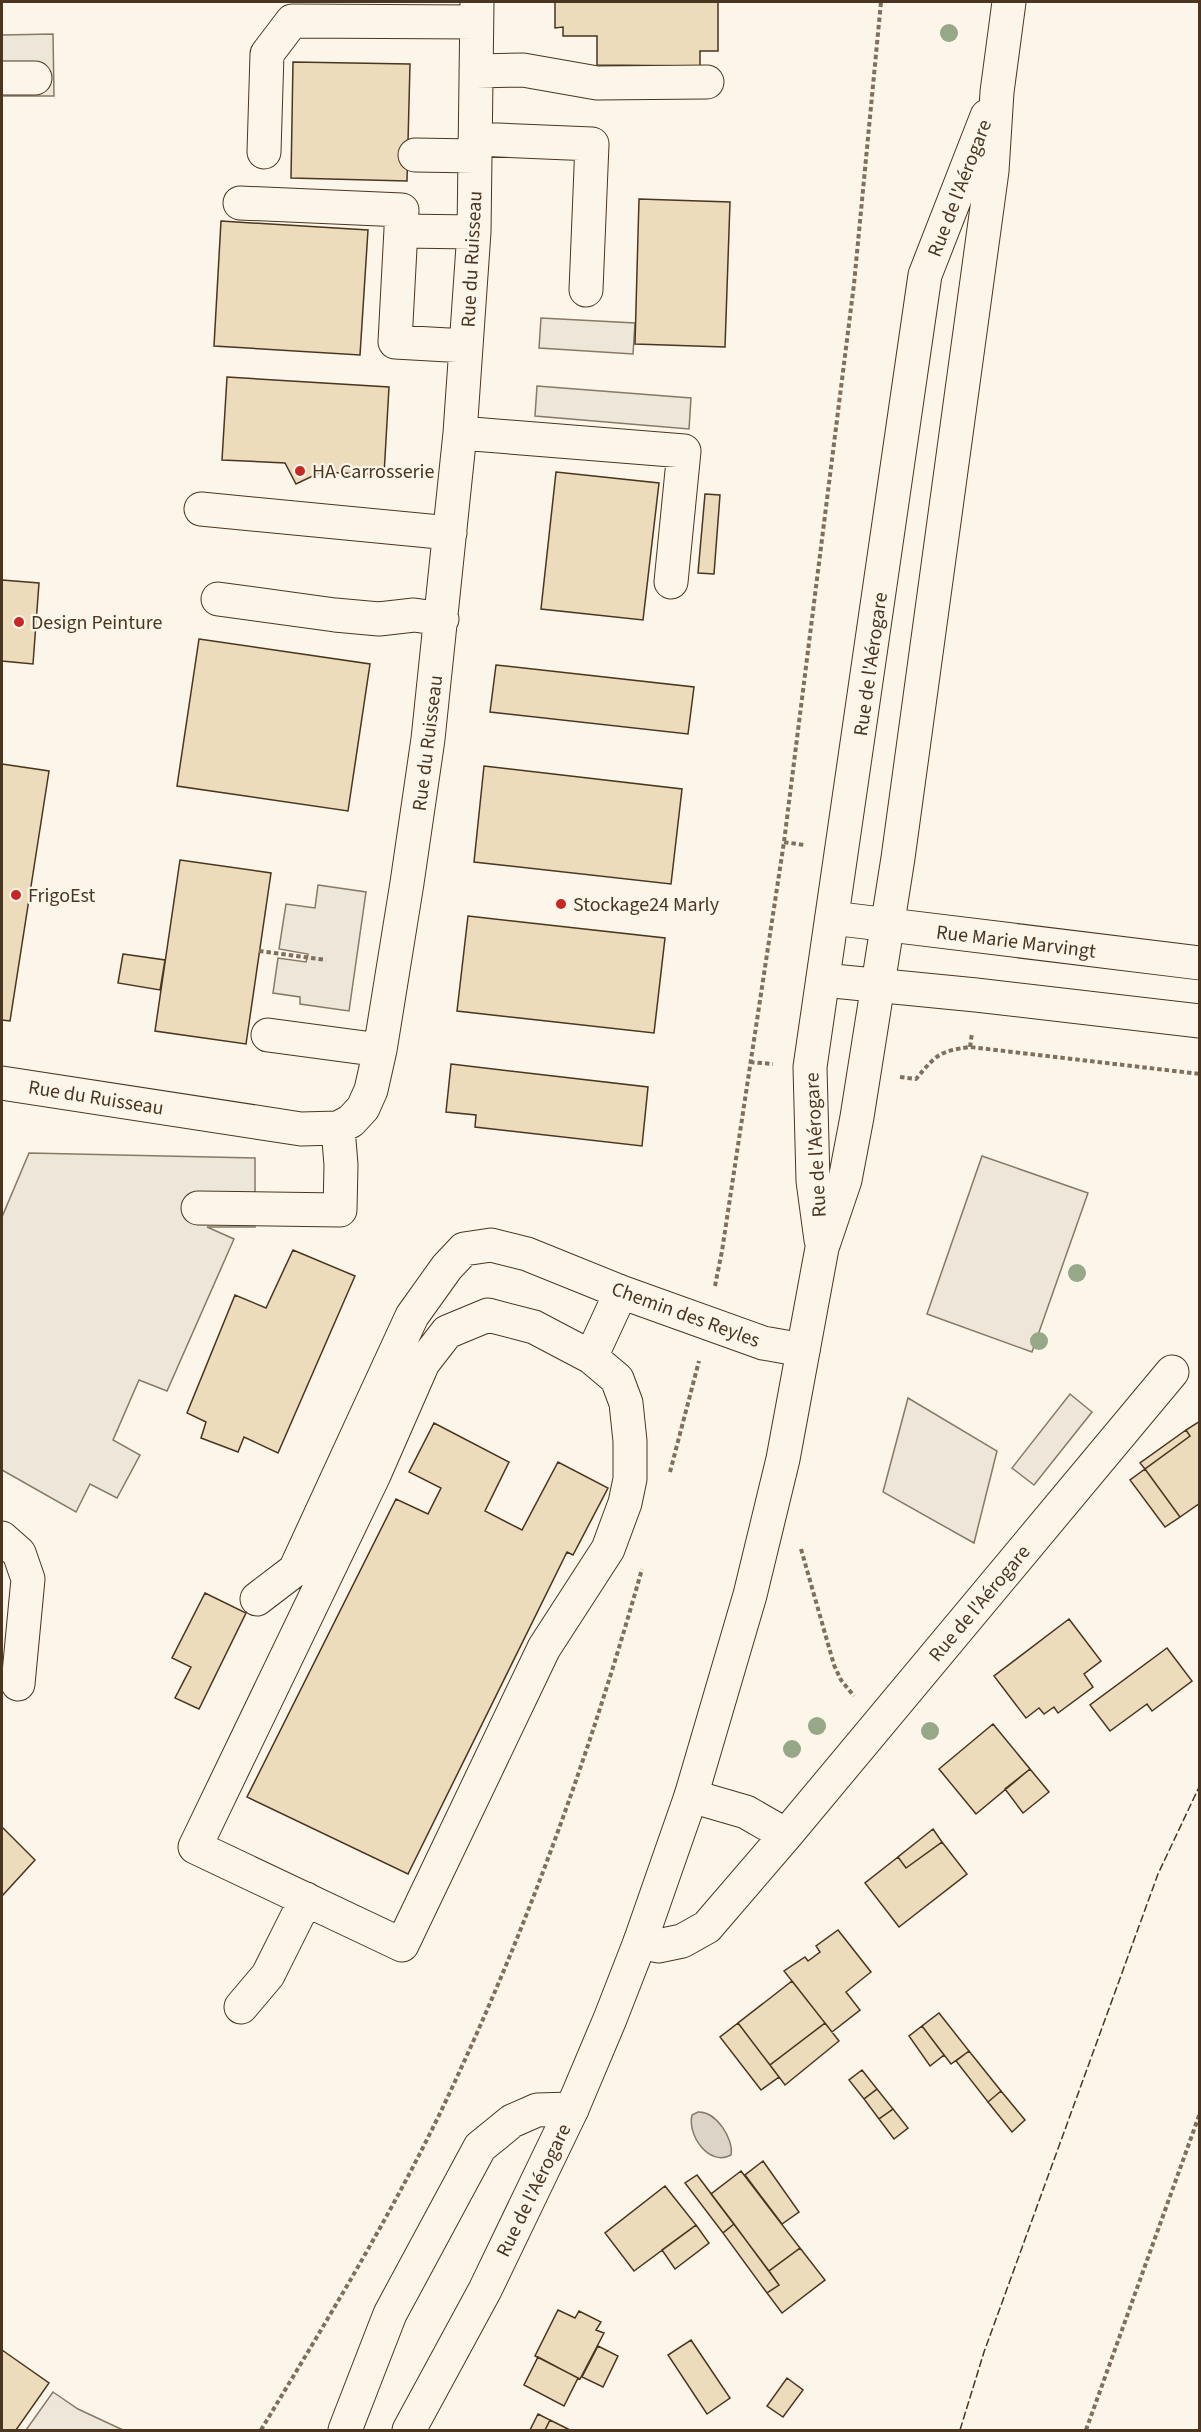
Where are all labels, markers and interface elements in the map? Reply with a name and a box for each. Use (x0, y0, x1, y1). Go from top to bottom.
street label: Rue de l'Aérogare (921, 116, 999, 261)
street label: Rue du Ruisseau (454, 190, 490, 328)
place label: HA Carrosserie (312, 458, 434, 486)
marker: HA Carrosserie (293, 464, 307, 478)
street label: Rue de l'Aérogare (847, 590, 895, 738)
place label: Design Peinture (31, 609, 163, 637)
marker: Design Peinture (12, 615, 26, 629)
street label: Rue du Ruisseau (406, 674, 450, 813)
place label: FrigoEst (28, 882, 96, 910)
marker: FrigoEst (9, 888, 23, 902)
place label: Stockage24 Marly (573, 891, 720, 919)
marker: Stockage24 Marly (554, 897, 568, 911)
street label: Rue Marie Marvingt (934, 918, 1098, 966)
street label: Rue de l'Aérogare (798, 1072, 834, 1218)
street label: Rue du Ruisseau (26, 1073, 166, 1123)
street label: Chemin des Reyles (608, 1275, 764, 1355)
street label: Rue de l'Aérogare (922, 1539, 1037, 1668)
street label: Rue de l'Aérogare (490, 2119, 578, 2262)

